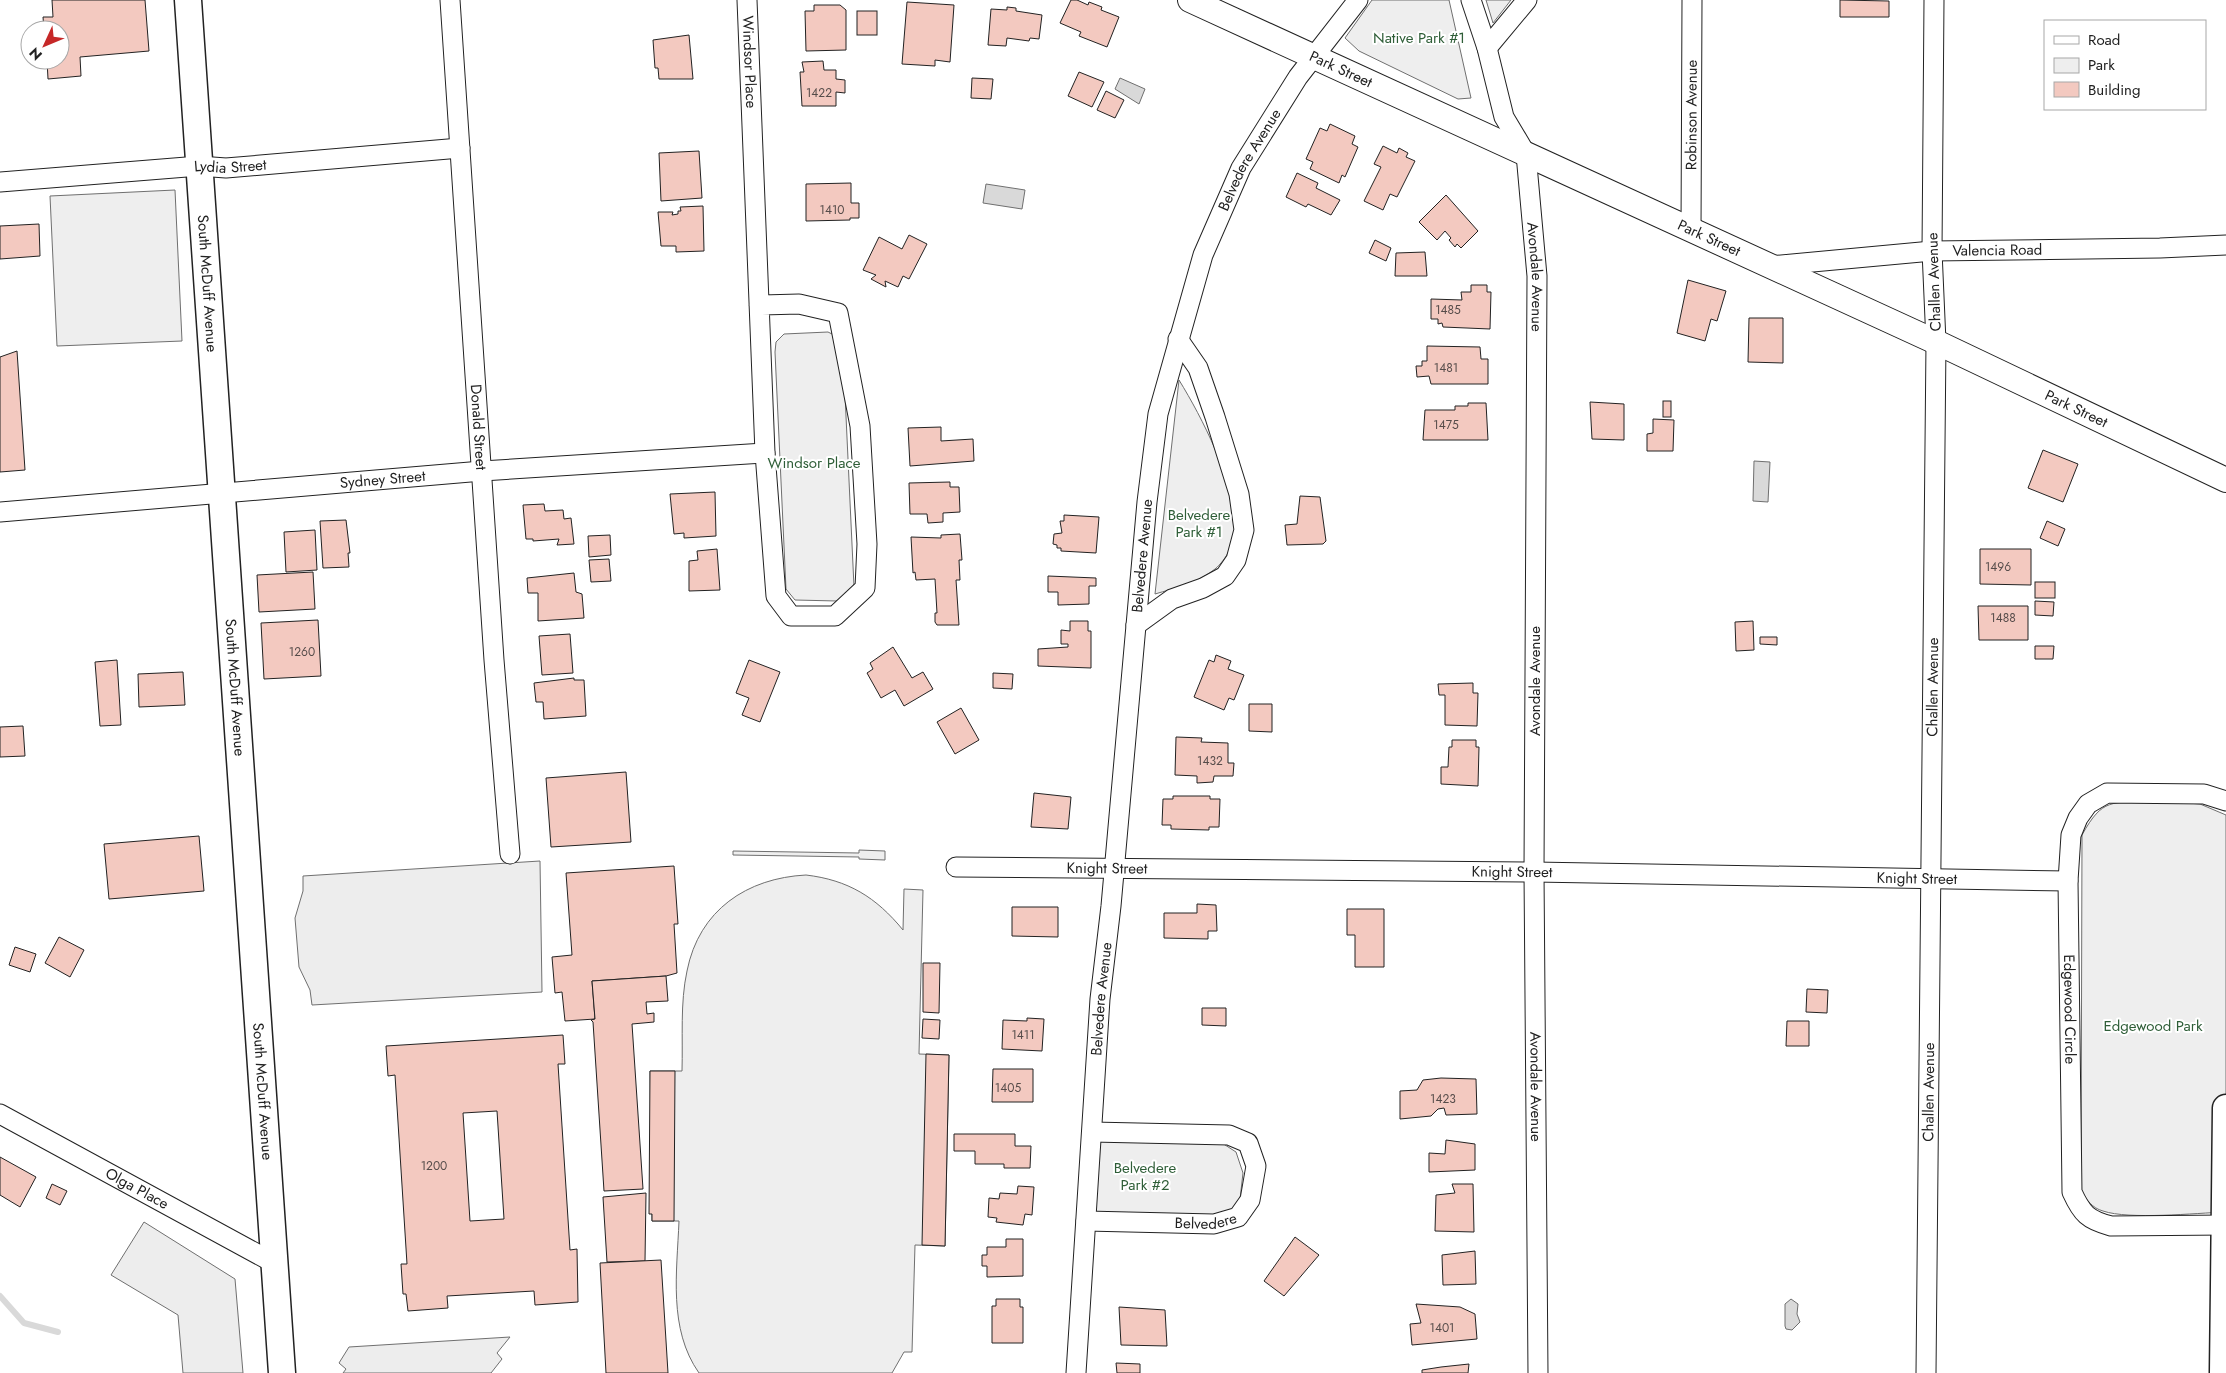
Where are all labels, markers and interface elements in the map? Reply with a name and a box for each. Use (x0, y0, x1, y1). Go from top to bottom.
street label: Windsor Place (737, 15, 762, 109)
north arrow (20, 20, 70, 70)
legend (2044, 20, 2206, 110)
park label: Native Park #1 (1373, 27, 1465, 49)
text: Road (2088, 29, 2120, 51)
text: N (25, 43, 47, 65)
street label: Park Street (1306, 45, 1376, 93)
text: Park (2088, 54, 2115, 76)
street label: Robinson Avenue (1680, 59, 1703, 170)
text: Building (2088, 79, 2140, 101)
house number: 1422 (806, 84, 832, 102)
street label: Belvedere Avenue (1213, 104, 1287, 214)
street label: Lydia Street (193, 154, 268, 179)
house number: 1410 (820, 201, 845, 219)
street label: South McDuff Avenue (192, 214, 223, 353)
street label: Park Street (1674, 214, 1745, 262)
street label: Avondale Avenue (1521, 221, 1548, 332)
street label: Challen Avenue (1921, 232, 1947, 332)
street label: Valencia Road (1952, 239, 2042, 262)
house number: 1485 (1435, 301, 1461, 319)
house number: 1481 (1434, 359, 1458, 377)
street label: Donald Street (465, 383, 492, 471)
street label: Park Street (2041, 384, 2112, 433)
house number: 1475 (1433, 416, 1459, 434)
park label: Windsor Place (768, 452, 861, 474)
street label: Sydney Street (339, 465, 427, 494)
street label: Belvedere Avenue (1126, 498, 1158, 614)
park label: Belvedere Park #1 (1168, 504, 1231, 543)
house number: 1496 (1985, 558, 2011, 576)
house number: 1488 (1990, 609, 2016, 627)
street label: South McDuff Avenue (219, 618, 251, 757)
street label: Avondale Avenue (1524, 626, 1546, 736)
street label: Challen Avenue (1921, 637, 1944, 737)
house number: 1260 (289, 643, 315, 661)
house number: 1432 (1197, 752, 1223, 770)
street label: Knight Street (1067, 857, 1148, 880)
street label: Knight Street (1472, 860, 1553, 883)
street label: Knight Street (1876, 867, 1958, 890)
street label: Belvedere Avenue (1085, 941, 1118, 1056)
street label: Edgewood Circle (2058, 954, 2081, 1065)
park label: Edgewood Park (2104, 1015, 2203, 1037)
street label: South McDuff Avenue (247, 1022, 278, 1161)
house number: 1411 (1011, 1026, 1035, 1044)
street label: Avondale Avenue (1524, 1032, 1547, 1142)
street label: Challen Avenue (1917, 1042, 1940, 1142)
house number: 1405 (995, 1079, 1021, 1097)
house number: 1423 (1430, 1090, 1456, 1108)
house number: 1200 (421, 1157, 447, 1175)
park label: Belvedere Park #2 (1114, 1157, 1177, 1196)
street label: Olga Place (101, 1162, 173, 1215)
street label: Belvedere (1174, 1207, 1240, 1235)
house number: 1401 (1430, 1319, 1455, 1337)

